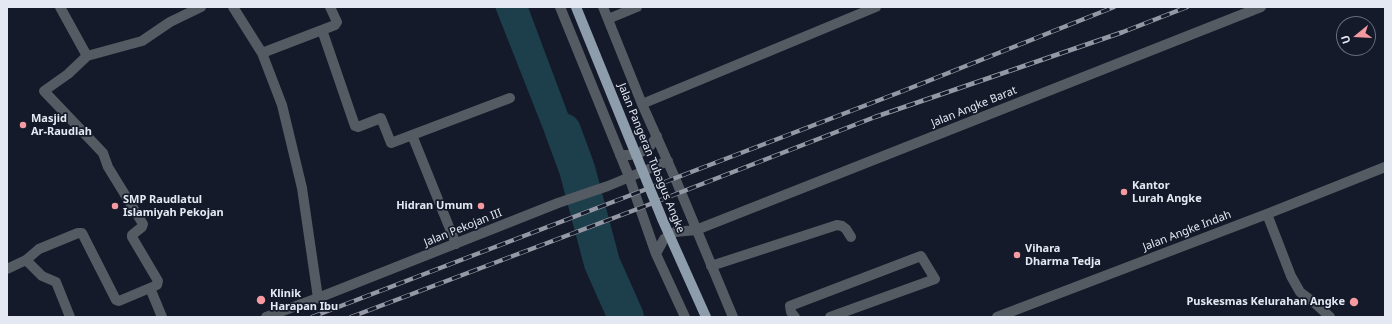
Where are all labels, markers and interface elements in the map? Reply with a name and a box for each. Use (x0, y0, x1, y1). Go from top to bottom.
north arrow (1336, 16, 1376, 56)
text: U (1337, 33, 1353, 46)
street label: Jalan Pangeran Tubagus Angke (615, 81, 687, 235)
street label: Jalan Angke Barat (929, 84, 1019, 130)
place label: Masjid Ar-Raudlah (31, 112, 92, 138)
marker: Masjid Ar-Raudlah (18, 120, 28, 130)
place label: Kantor Lurah Angke (1132, 179, 1202, 205)
marker: Kantor Lurah Angke (1119, 187, 1129, 197)
place label: SMP Raudlatul Islamiyah Pekojan (123, 193, 224, 219)
place label: Hidran Umum (396, 199, 473, 213)
marker: SMP Raudlatul Islamiyah Pekojan (110, 201, 120, 211)
marker: Hidran Umum (476, 201, 486, 211)
street label: Jalan Pekojan III (422, 206, 504, 250)
street label: Jalan Angke Indah (1141, 208, 1233, 254)
place label: Vihara Dharma Tedja (1025, 242, 1101, 268)
marker: Vihara Dharma Tedja (1012, 250, 1022, 260)
place label: Klinik Harapan Ibu (270, 287, 338, 313)
marker: Klinik Harapan Ibu (255, 294, 267, 306)
place label: Puskesmas Kelurahan Angke (1186, 295, 1345, 309)
marker: Puskesmas Kelurahan Angke (1348, 296, 1360, 308)

